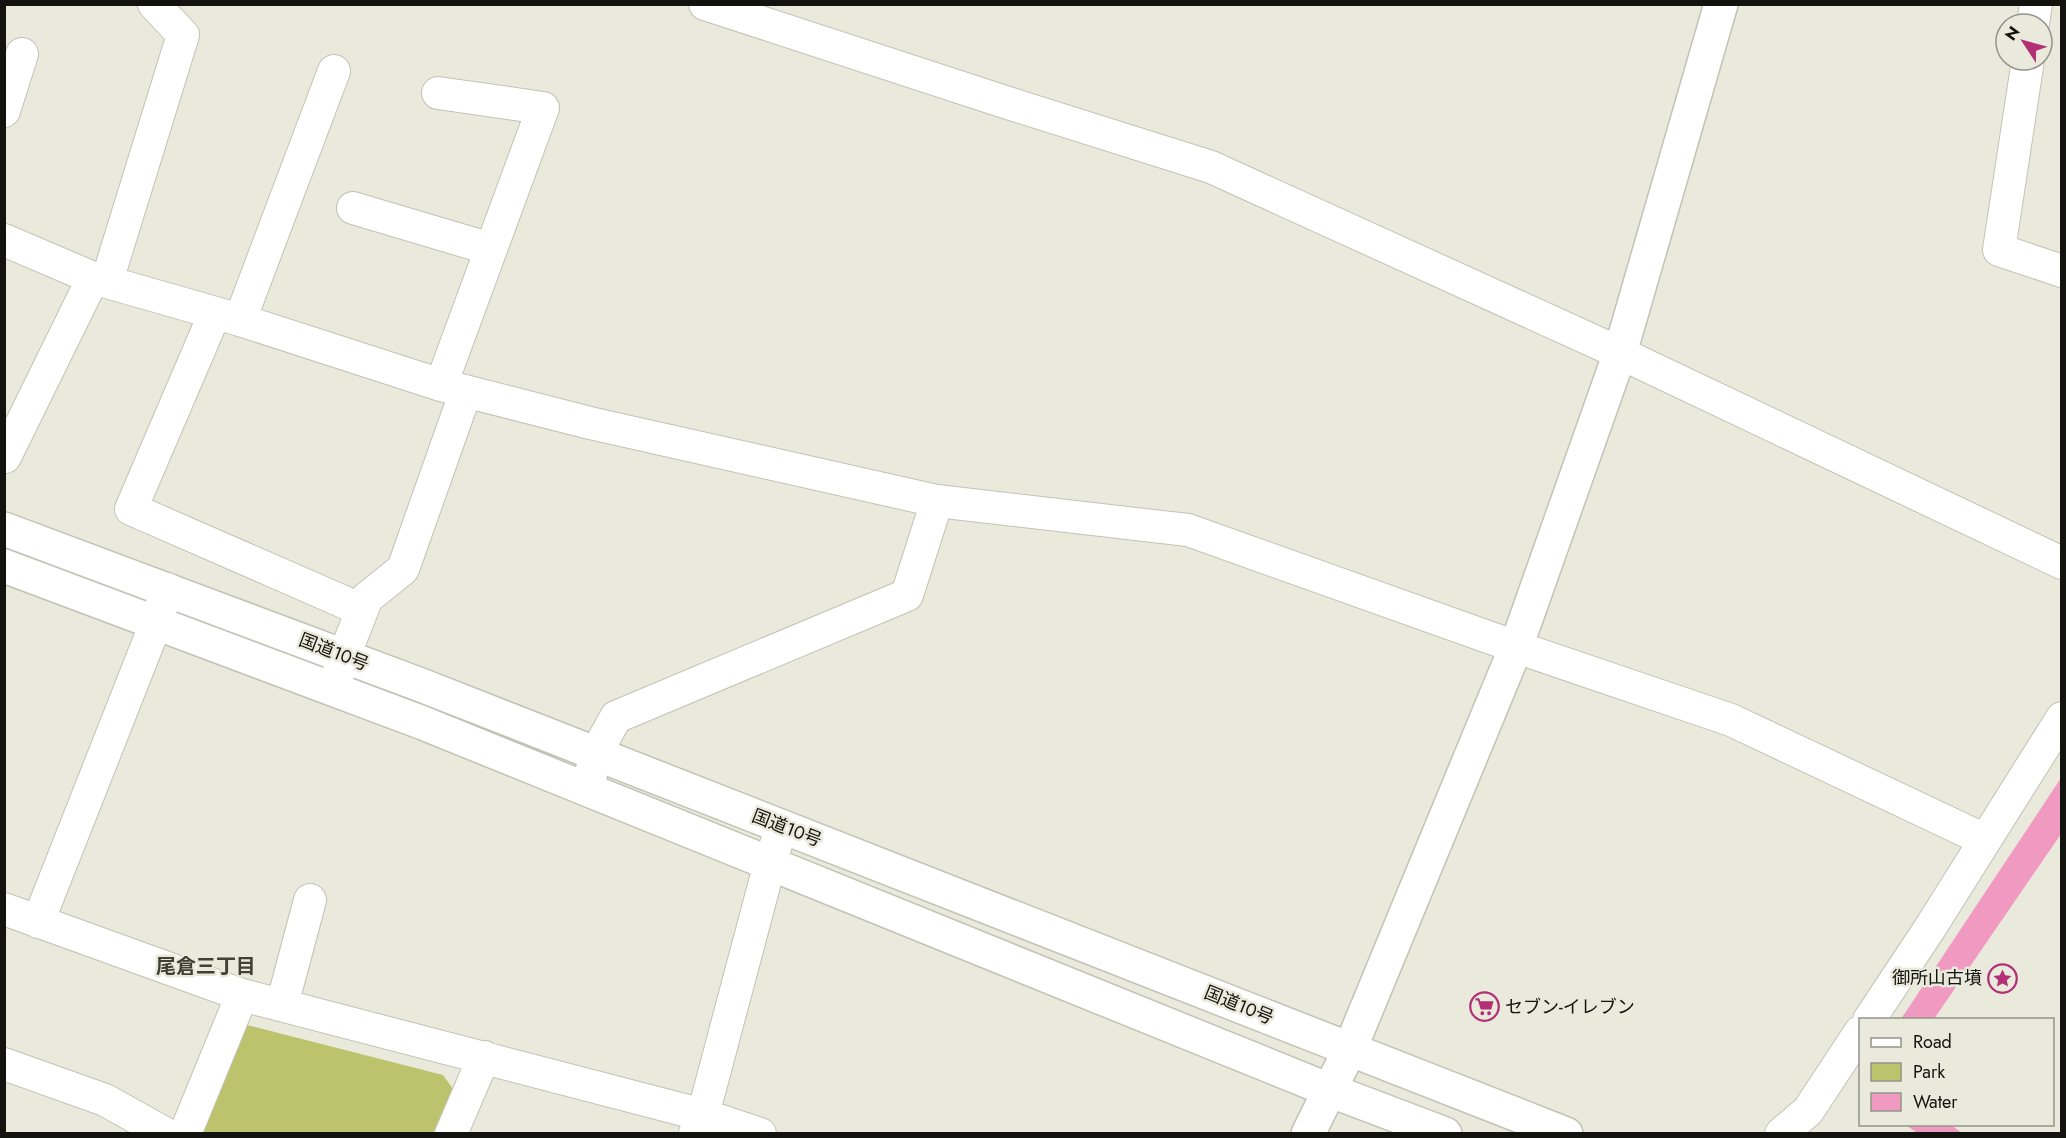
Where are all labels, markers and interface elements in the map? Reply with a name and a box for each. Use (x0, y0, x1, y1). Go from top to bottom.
north arrow (1994, 12, 2054, 72)
text: N (1999, 22, 2025, 45)
street label: 国道10号 (295, 627, 373, 677)
street label: 国道10号 (748, 803, 826, 853)
district label: 尾倉三丁目 (156, 952, 256, 981)
place icon: 御所山古墳 (1987, 962, 2019, 994)
place label: 御所山古墳 (1892, 965, 1982, 991)
street label: 国道10号 (1200, 979, 1278, 1031)
supermarket icon: セブン-イレブン (1468, 991, 1500, 1023)
place label: セブン-イレブン (1505, 994, 1635, 1020)
legend (1859, 1018, 2054, 1126)
text: Road (1913, 1029, 1952, 1055)
text: Park (1913, 1059, 1945, 1085)
text: Water (1913, 1089, 1958, 1115)

